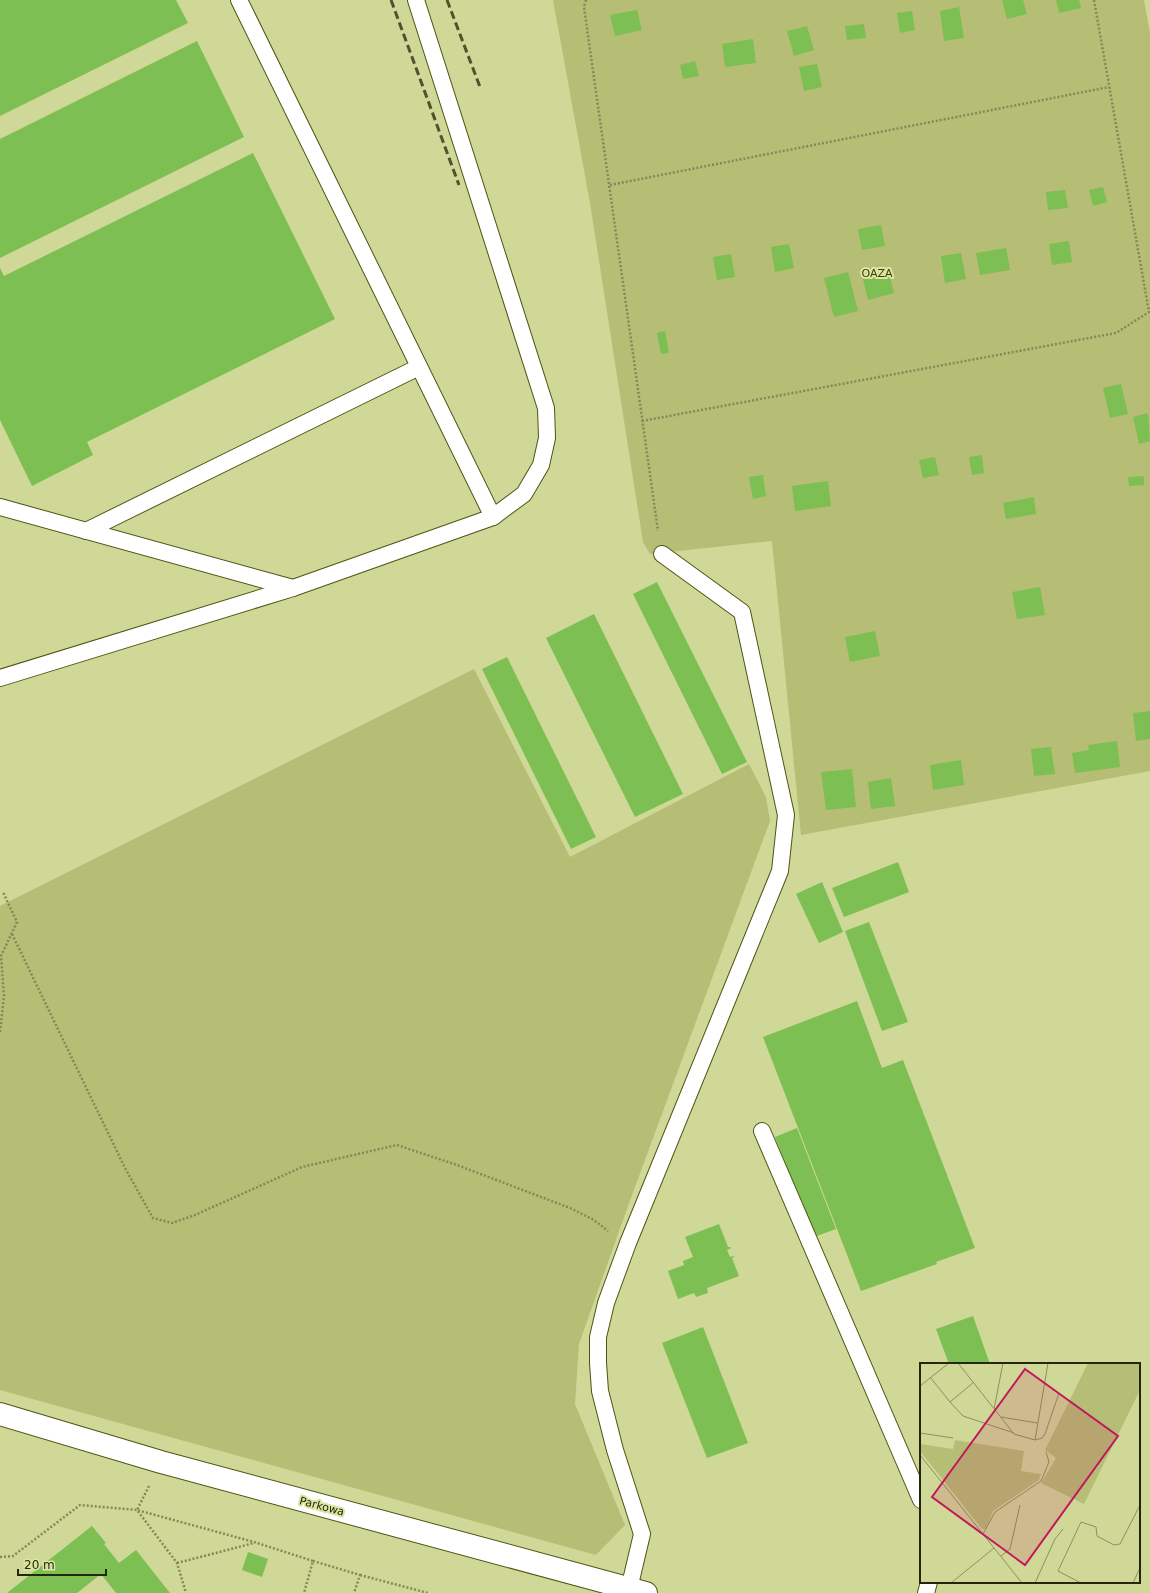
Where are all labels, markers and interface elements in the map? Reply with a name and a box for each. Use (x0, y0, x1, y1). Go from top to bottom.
park label: OAZA (861, 267, 893, 280)
inset map (920, 1363, 1140, 1583)
street label: Parkowa (298, 1494, 346, 1519)
scale bar (18, 1551, 106, 1577)
text: 20 m (24, 1558, 55, 1572)

